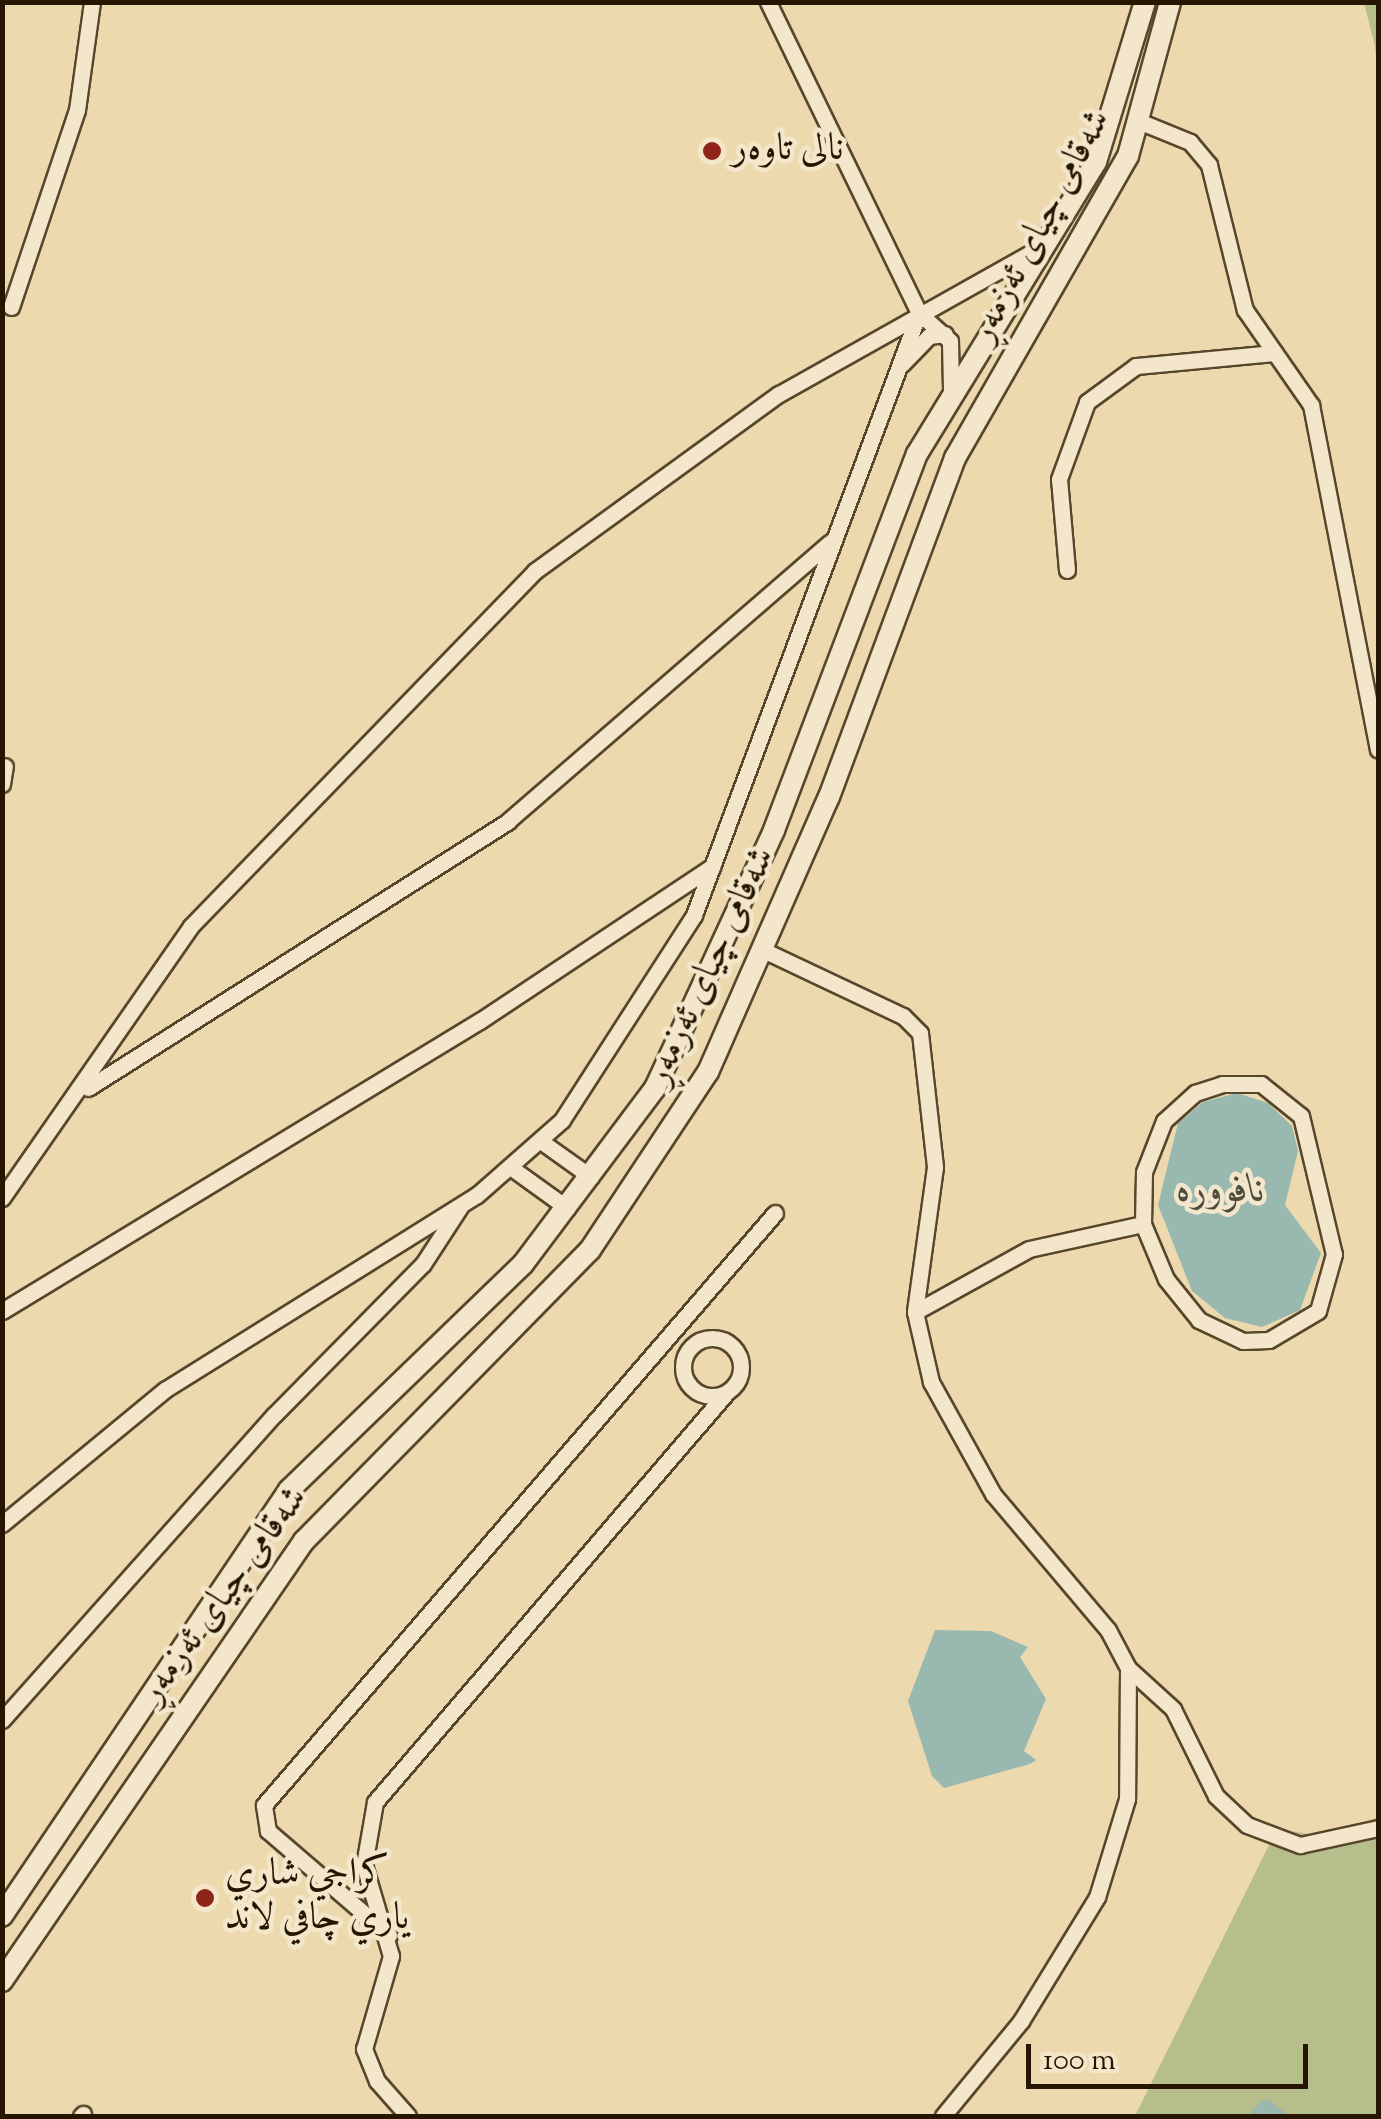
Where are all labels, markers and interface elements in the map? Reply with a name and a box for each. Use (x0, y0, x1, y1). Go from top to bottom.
street label: شەقامی چیای ئەزمەڕ (961, 102, 1123, 352)
place label: نالی تاوەر (732, 128, 844, 174)
marker: نالی تاوەر (701, 140, 723, 162)
street label: شەقامی چیای ئەزمەڕ (637, 841, 787, 1093)
water label: نافوورە (1176, 1168, 1266, 1216)
street label: شەقامی چیای ئەزمەڕ (131, 1478, 319, 1714)
place label: كراجي شاري ياري چافي لاند (225, 1853, 409, 1942)
marker: كراجي شاري ياري چافي لاند (194, 1887, 216, 1909)
scale bar (1031, 2024, 1314, 2086)
text: 100 m (1043, 2040, 1116, 2083)

